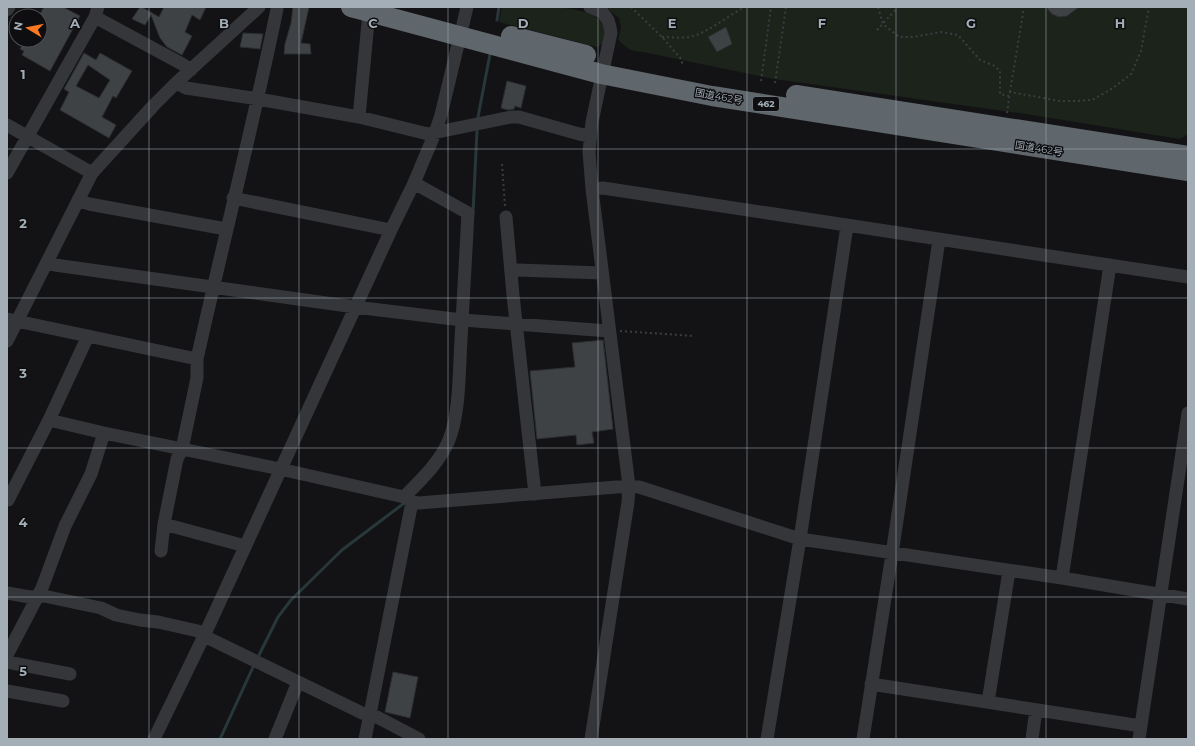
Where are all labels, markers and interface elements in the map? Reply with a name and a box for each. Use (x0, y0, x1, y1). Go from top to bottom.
north arrow (8, 8, 48, 48)
text: A (69, 15, 81, 31)
text: B (219, 15, 229, 31)
text: C (368, 15, 378, 31)
text: D (518, 15, 529, 31)
text: E (668, 15, 677, 31)
text: F (818, 15, 826, 31)
text: G (966, 15, 976, 31)
text: H (1115, 15, 1125, 31)
text: N (10, 21, 26, 32)
text: 1 (20, 66, 26, 82)
street label: 国道462号 (694, 86, 744, 107)
road number: 462 (753, 97, 779, 111)
street label: 国道462号 (1014, 138, 1064, 159)
text: 2 (19, 215, 27, 231)
text: 3 (18, 365, 27, 381)
text: 4 (19, 514, 28, 530)
text: 5 (19, 663, 27, 679)

